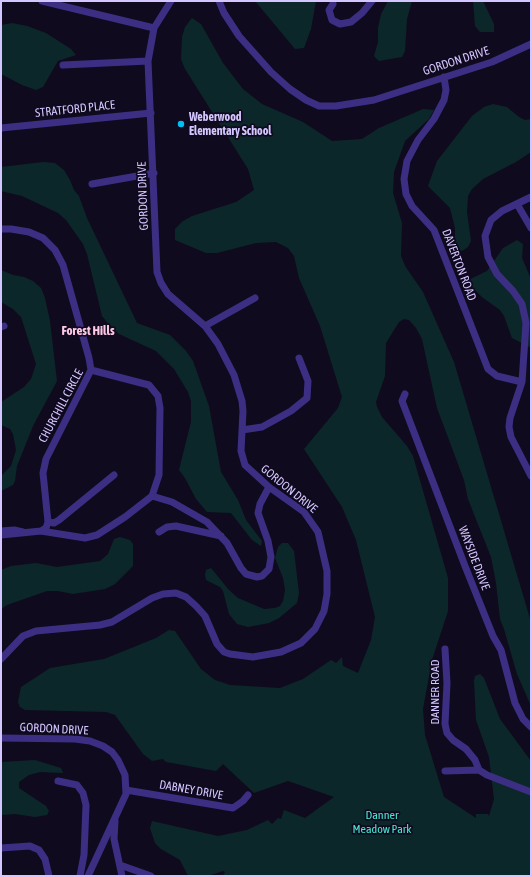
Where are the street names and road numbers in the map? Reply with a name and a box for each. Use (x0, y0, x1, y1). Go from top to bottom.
street label: GORDON DRIVE (421, 44, 491, 78)
street label: STRATFORD PLACE (34, 98, 116, 120)
street label: GORDON DRIVE (135, 161, 151, 231)
street label: DAVERTON ROAD (439, 227, 479, 303)
street label: CHURCHILL CIRCLE (36, 367, 86, 445)
street label: GORDON DRIVE (258, 462, 320, 516)
street label: WAYSIDE DRIVE (455, 524, 493, 592)
street label: DANNER ROAD (428, 659, 442, 725)
street label: GORDON DRIVE (19, 720, 89, 738)
street label: DABNEY DRIVE (158, 777, 224, 803)

